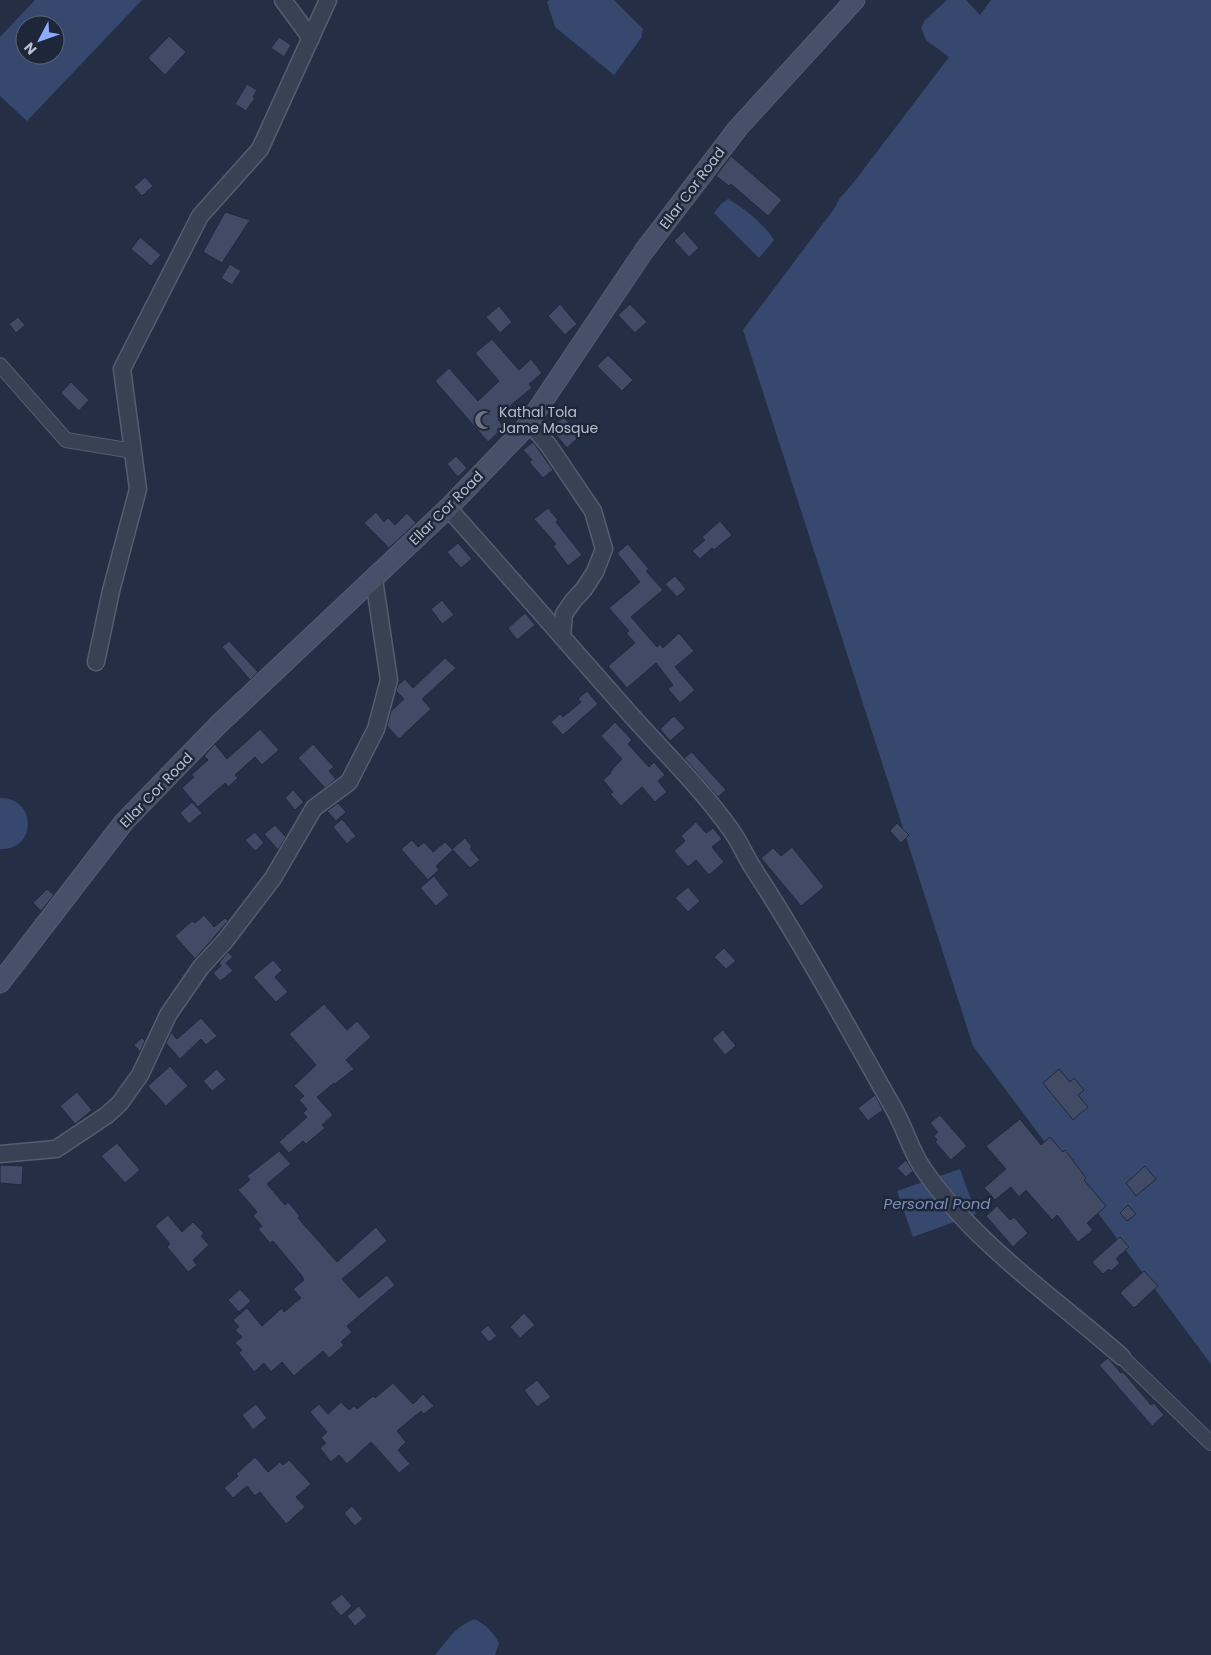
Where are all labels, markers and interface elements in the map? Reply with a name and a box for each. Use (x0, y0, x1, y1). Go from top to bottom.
north arrow (15, 15, 65, 65)
text: N (19, 38, 41, 59)
street label: Ellar Cor Road (655, 143, 729, 233)
place label: Kathal Tola Jame Mosque (499, 402, 598, 438)
mosque icon: Kathal Tola Jame Mosque (473, 409, 495, 431)
street label: Ellar Cor Road (404, 466, 488, 550)
street label: Ellar Cor Road (115, 748, 197, 832)
water label: Personal Pond (884, 1193, 991, 1214)

